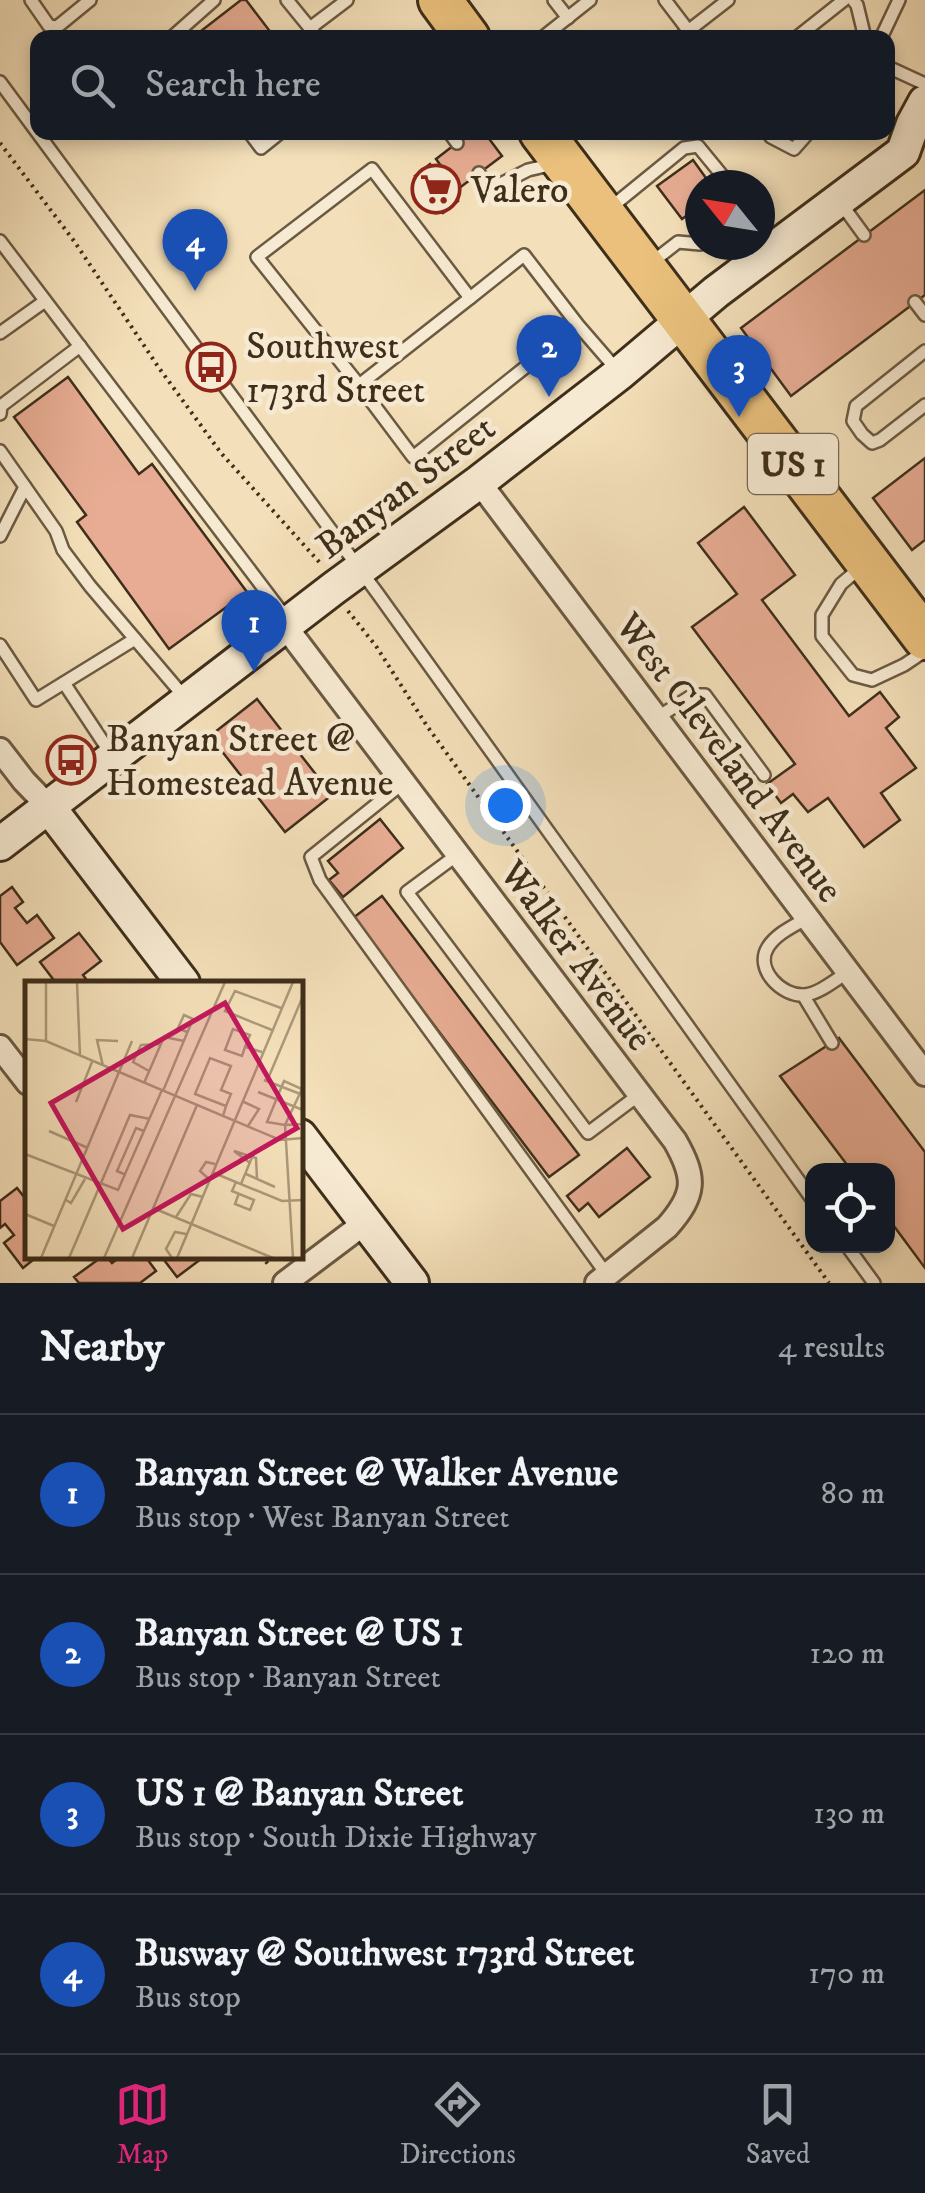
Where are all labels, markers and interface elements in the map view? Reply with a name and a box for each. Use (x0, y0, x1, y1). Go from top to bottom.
search box (30, 30, 895, 140)
icon: search (65, 58, 120, 113)
text: Search here (145, 61, 321, 109)
supermarket icon: Valero (410, 163, 462, 215)
place label: Valero (470, 167, 568, 215)
north arrow (685, 170, 775, 260)
pin: 4 (162, 208, 228, 291)
pin: 2 (516, 314, 582, 397)
place label: Southwest 173rd Street (246, 323, 425, 415)
pin: 3 (706, 334, 772, 417)
bus stop icon: Southwest 173rd Street (185, 341, 237, 393)
street label: Banyan Street (307, 405, 505, 571)
road number: US 1 (748, 434, 838, 494)
pin: 1 (222, 590, 286, 672)
street label: West Cleveland Avenue (603, 603, 853, 913)
place label: Banyan Street @ Homestead Avenue (106, 716, 393, 808)
bus stop icon: Banyan Street @ Homestead Avenue (45, 734, 97, 786)
your location (480, 780, 531, 831)
street label: Walker Avenue (488, 851, 663, 1061)
inset map (25, 981, 302, 1258)
map controls (805, 1163, 895, 1253)
button: locate (805, 1163, 895, 1253)
text: Nearby (40, 1322, 164, 1374)
text: 4 results (778, 1328, 885, 1368)
text: Banyan Street @ Walker Avenue (135, 1450, 618, 1498)
text: 1 (67, 1474, 78, 1514)
text: 80 m (821, 1474, 885, 1514)
text: Bus stop · West Banyan Street (135, 1498, 509, 1538)
text: Banyan Street @ US 1 (135, 1610, 463, 1658)
text: 2 (65, 1634, 80, 1674)
text: 120 m (809, 1634, 885, 1674)
text: Bus stop · Banyan Street (135, 1658, 441, 1698)
text: US 1 @ Banyan Street (135, 1770, 463, 1818)
text: 3 (67, 1794, 78, 1834)
text: 130 m (813, 1794, 885, 1834)
text: Bus stop · South Dixie Highway (135, 1818, 536, 1858)
text: Busway @ Southwest 173rd Street (135, 1930, 634, 1978)
text: 4 (63, 1954, 82, 1994)
text: 170 m (808, 1954, 885, 1994)
text: Bus stop (135, 1978, 241, 2018)
tab: Map (115, 2077, 170, 2172)
tab: Directions (400, 2077, 516, 2172)
tab: Saved (746, 2077, 810, 2172)

